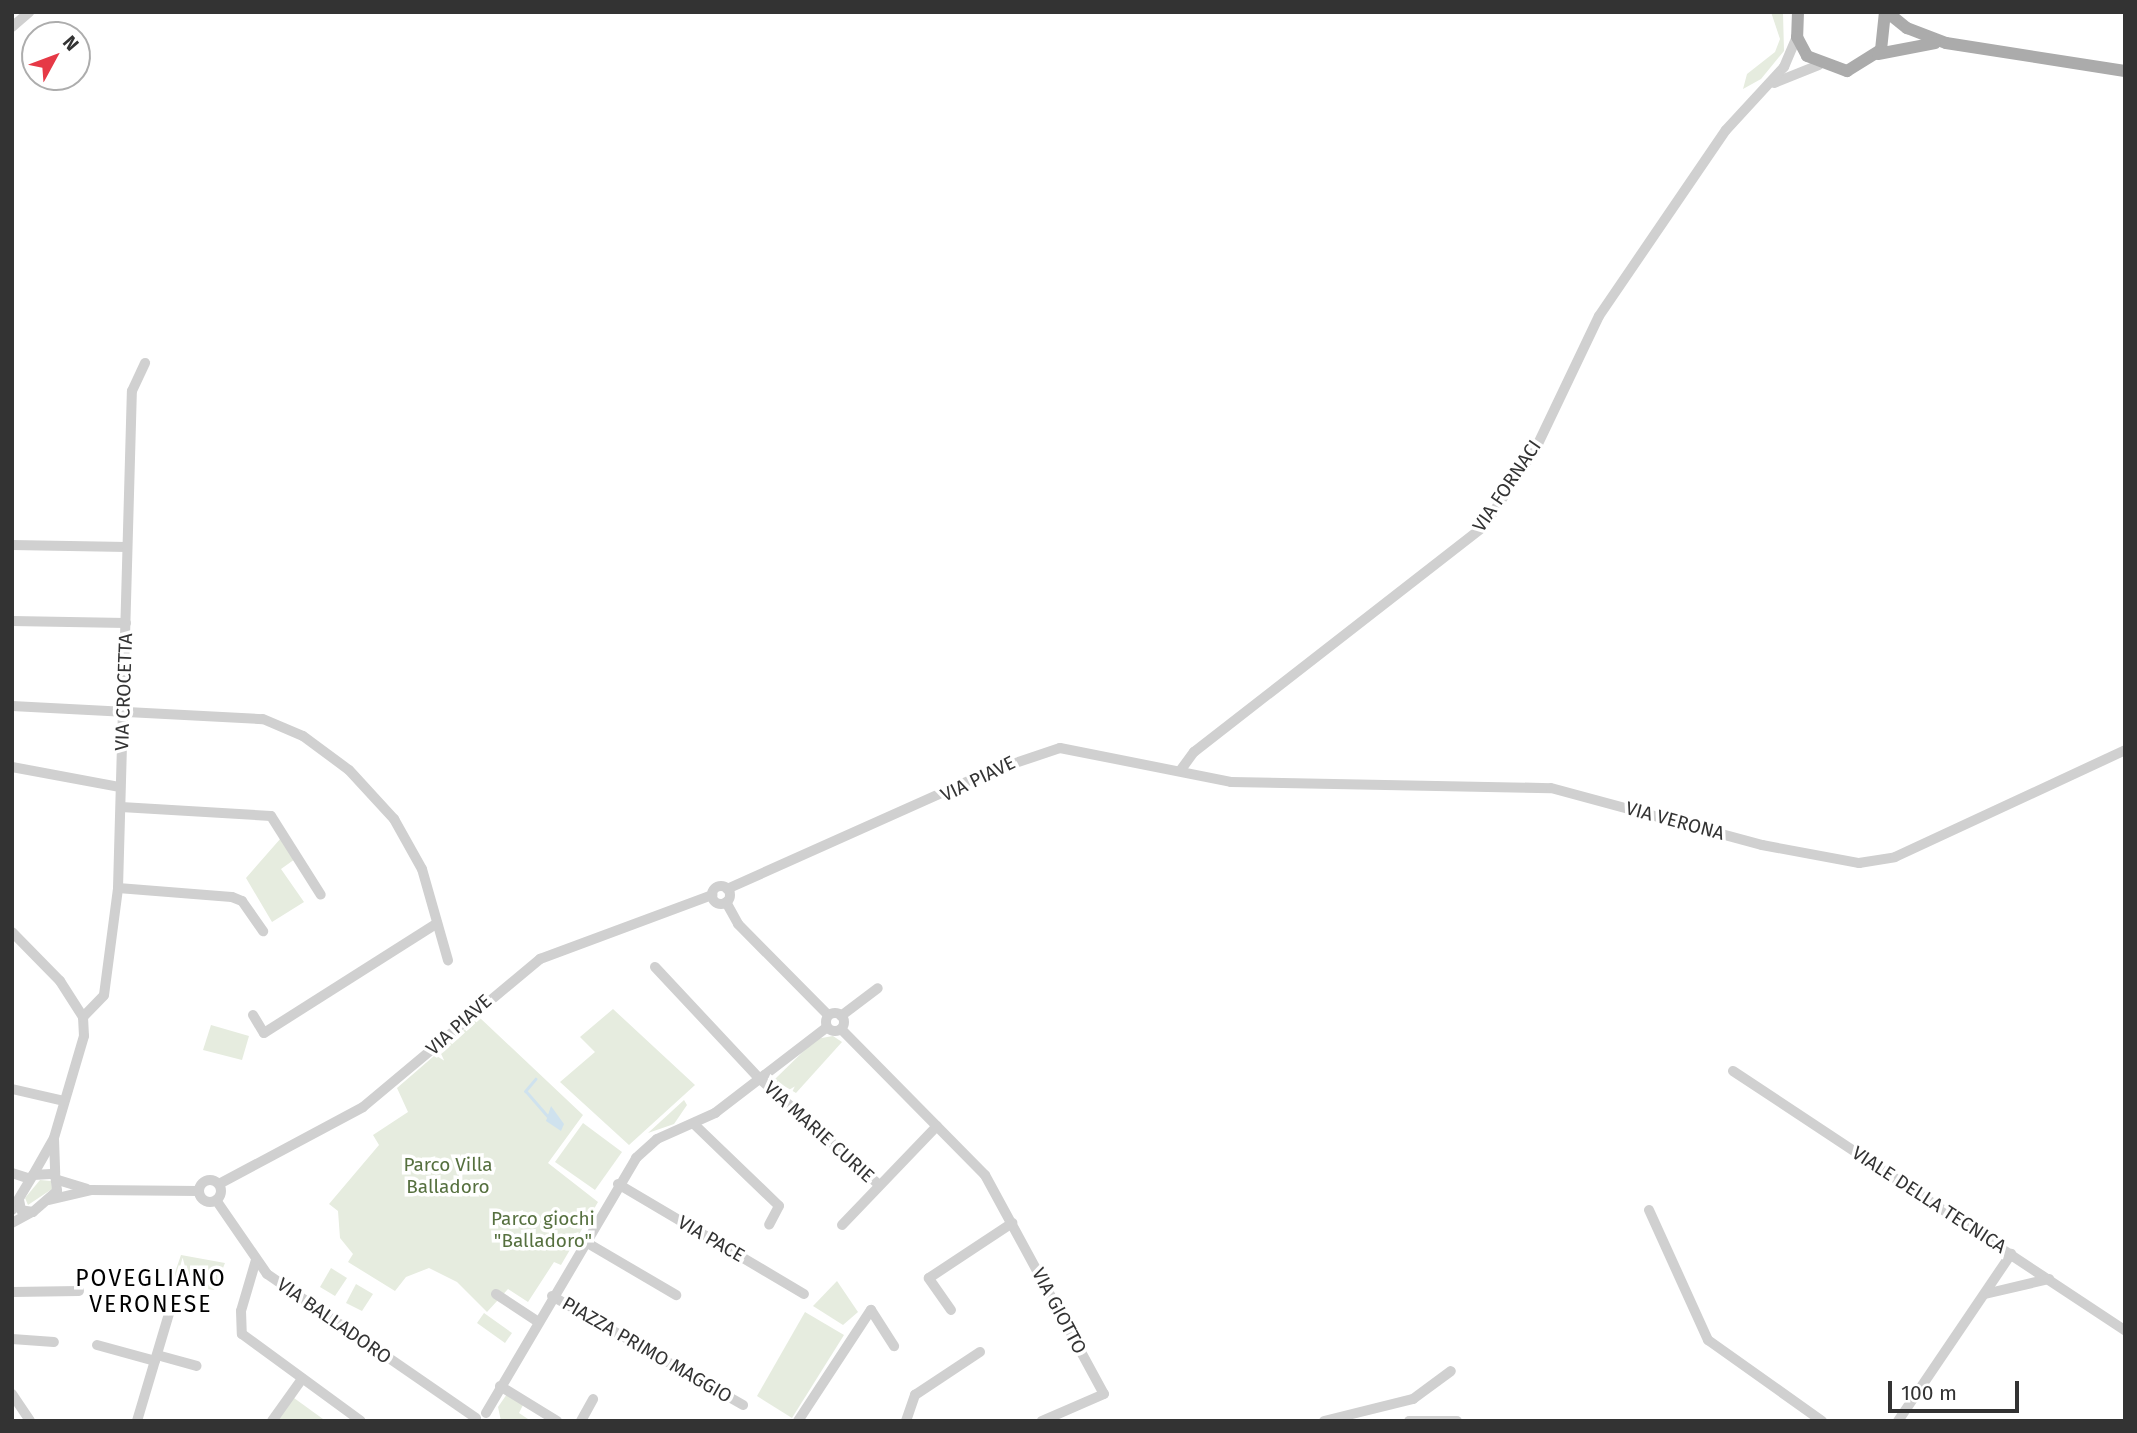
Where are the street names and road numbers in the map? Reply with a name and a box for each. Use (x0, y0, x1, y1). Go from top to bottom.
street label: VIA FORNACI (1468, 436, 1546, 536)
street label: VIA CROCETTA (111, 633, 137, 751)
street label: VIA PIAVE (937, 751, 1019, 807)
street label: VIA VERONA (1623, 797, 1727, 845)
street label: VIA PIAVE (422, 990, 496, 1060)
street label: VIA MARIE CURIE (759, 1077, 879, 1187)
street label: VIALE DELLA TECNICA (1848, 1142, 2010, 1258)
street label: VIA PACE (673, 1211, 749, 1267)
street label: VIA GIOTTO (1027, 1264, 1091, 1358)
street label: VIA BALLADORO (273, 1273, 395, 1369)
street label: PIAZZA PRIMO MAGGIO (558, 1292, 736, 1408)

